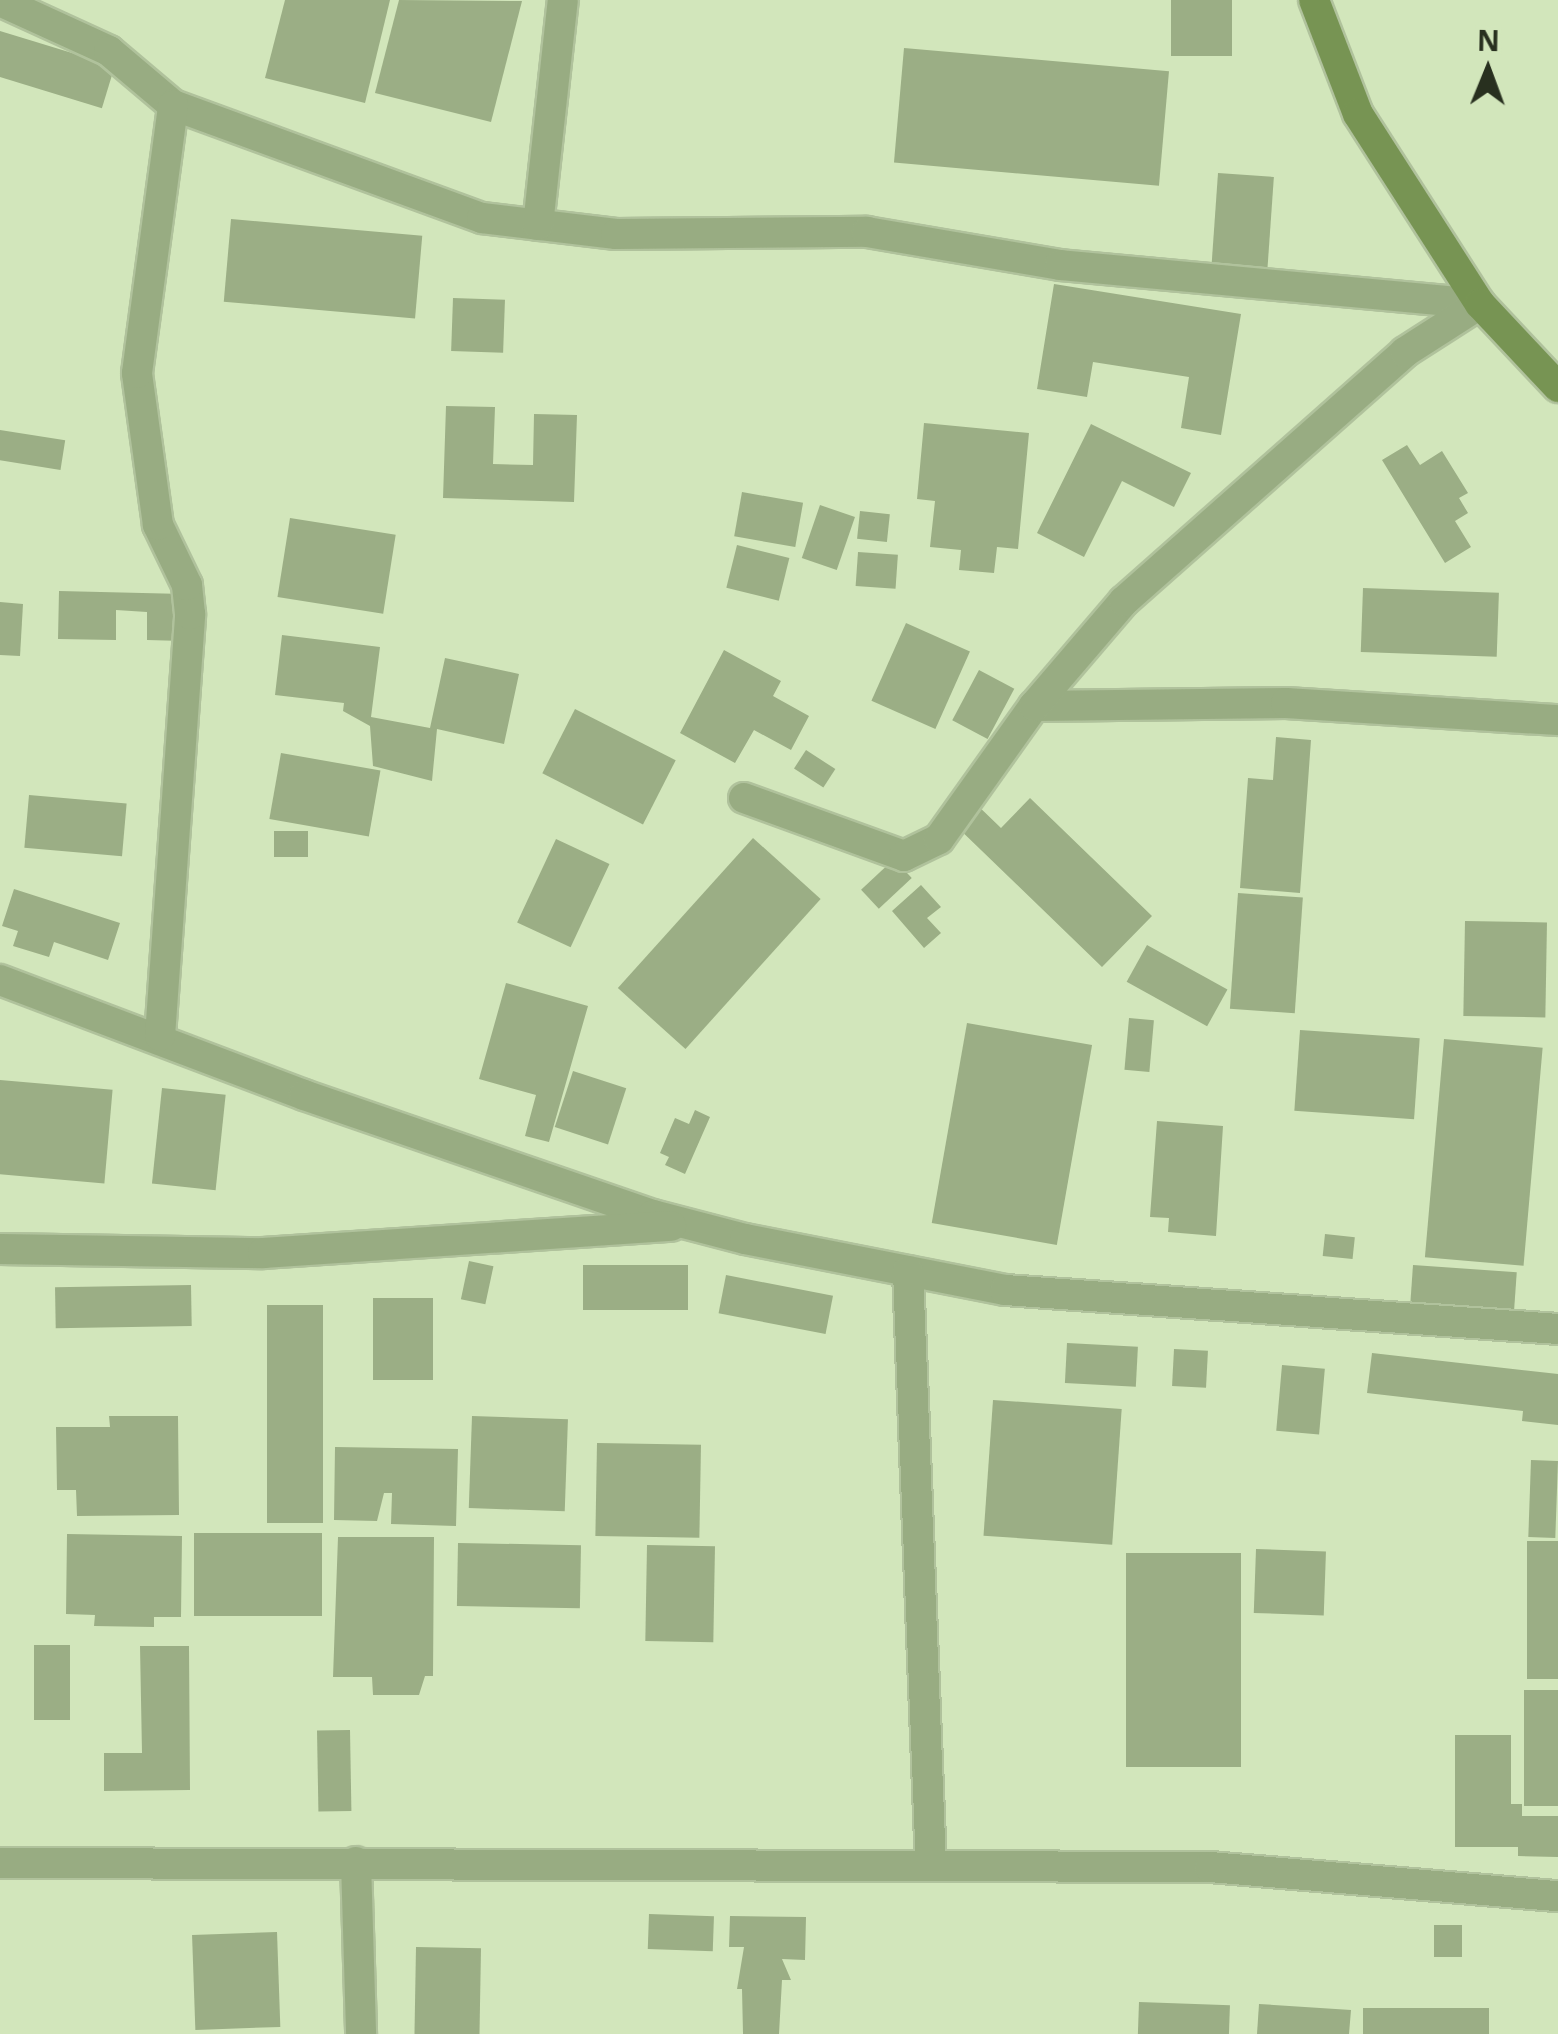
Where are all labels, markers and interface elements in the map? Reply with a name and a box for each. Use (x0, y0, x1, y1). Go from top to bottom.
north arrow (1438, 20, 1538, 120)
text: N (1477, 21, 1500, 59)

